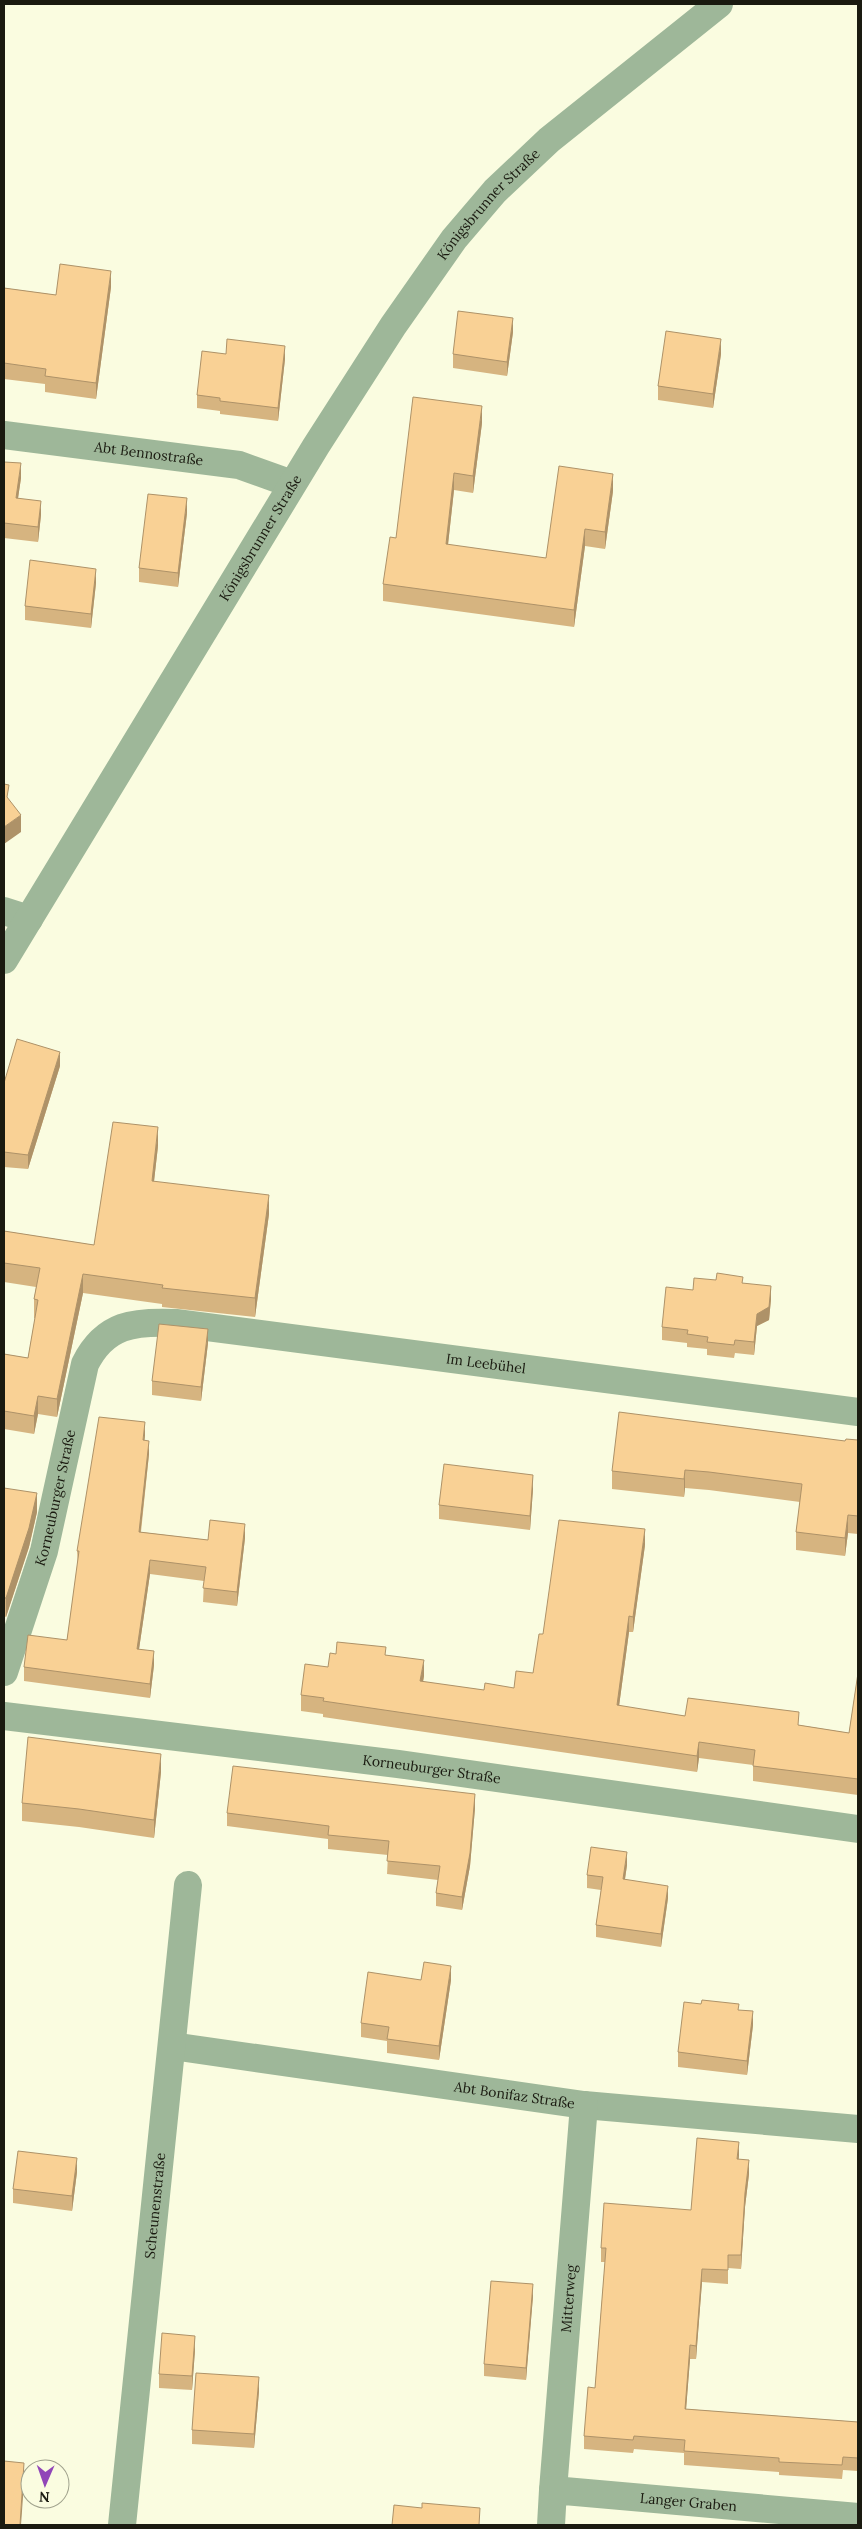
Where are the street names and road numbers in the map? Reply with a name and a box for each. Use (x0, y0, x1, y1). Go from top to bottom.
street label: Königsbrunner Straße (433, 144, 544, 263)
street label: Abt Bennostraße (92, 437, 205, 469)
street label: Königsbrunner Straße (215, 471, 306, 604)
street label: Im Leebühel (445, 1349, 527, 1378)
street label: Korneuburger Straße (31, 1427, 79, 1568)
street label: Korneuburger Straße (362, 1751, 502, 1787)
street label: Abt Bonifaz Straße (452, 2077, 576, 2113)
street label: Scheunenstraße (141, 2151, 169, 2260)
street label: Mitterweg (557, 2264, 580, 2333)
street label: Langer Graben (639, 2489, 738, 2515)

